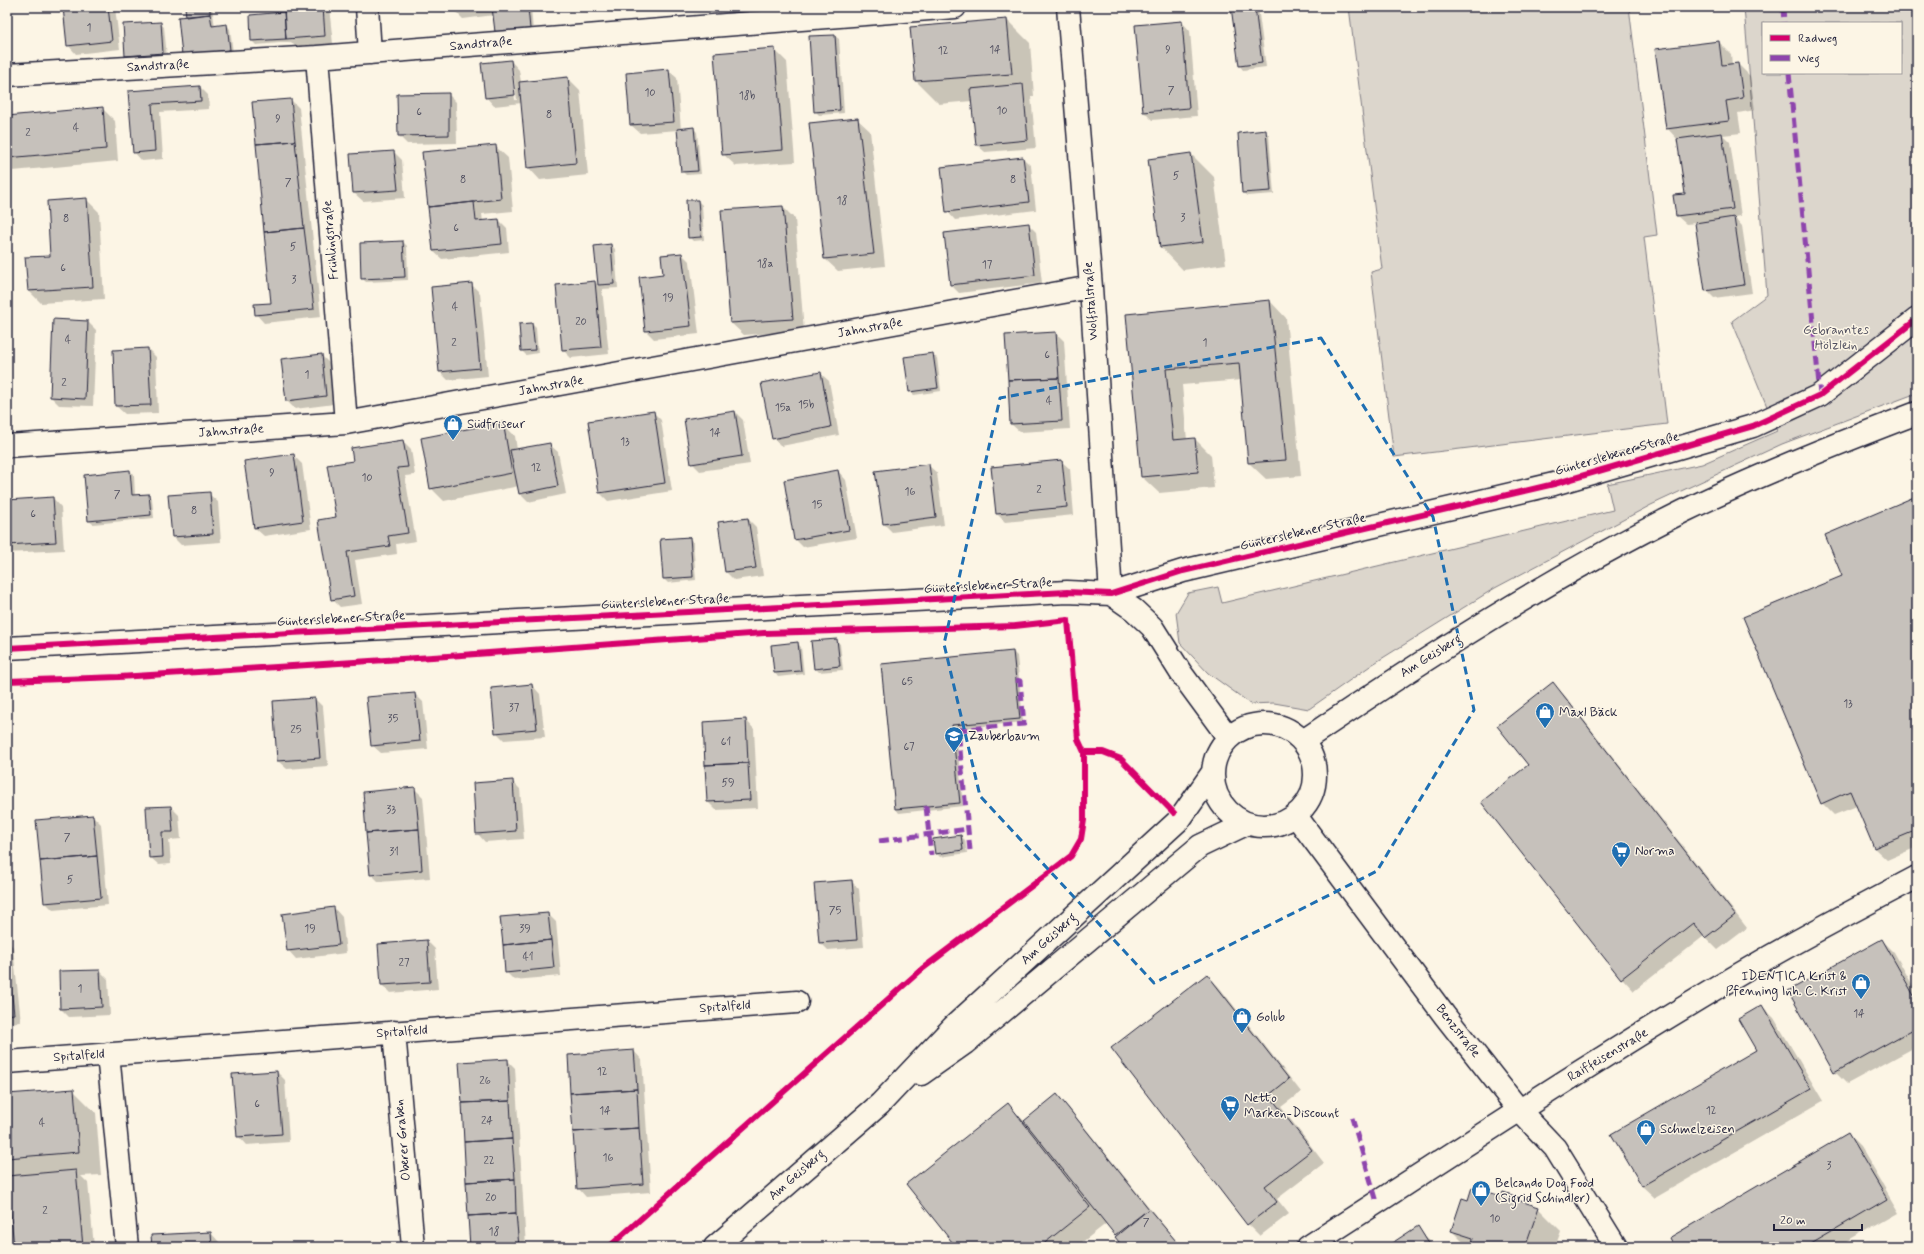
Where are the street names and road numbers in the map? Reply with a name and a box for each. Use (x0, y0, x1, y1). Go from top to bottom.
street label: Sandstraße (449, 33, 513, 55)
street label: Sandstraße (126, 56, 190, 76)
street label: Frühlingstraße (319, 199, 345, 280)
street label: Wolfstalstraße (1080, 261, 1102, 341)
street label: Jahnstraße (836, 314, 904, 342)
street label: Jahnstraße (517, 372, 585, 400)
street label: Jahnstraße (198, 420, 264, 442)
street label: Günterslebener Straße (1553, 428, 1681, 480)
street label: Günterslebener Straße (1238, 509, 1368, 555)
street label: Günterslebener Straße (923, 574, 1053, 598)
street label: Günterslebener Straße (600, 590, 730, 614)
street label: Günterslebener Straße (276, 607, 406, 631)
street label: Am Geisberg (1397, 630, 1466, 683)
street label: Am Geisberg (1017, 909, 1082, 970)
street label: Spitalfeld (699, 997, 751, 1017)
street label: Benzstraße (1432, 1001, 1484, 1061)
street label: Spitalfeld (376, 1022, 428, 1042)
street label: Raiffeisenstraße (1565, 1024, 1651, 1086)
street label: Spitalfeld (53, 1046, 105, 1066)
street label: Oberer Graben (391, 1098, 415, 1182)
street label: Am Geisberg (765, 1146, 830, 1206)

